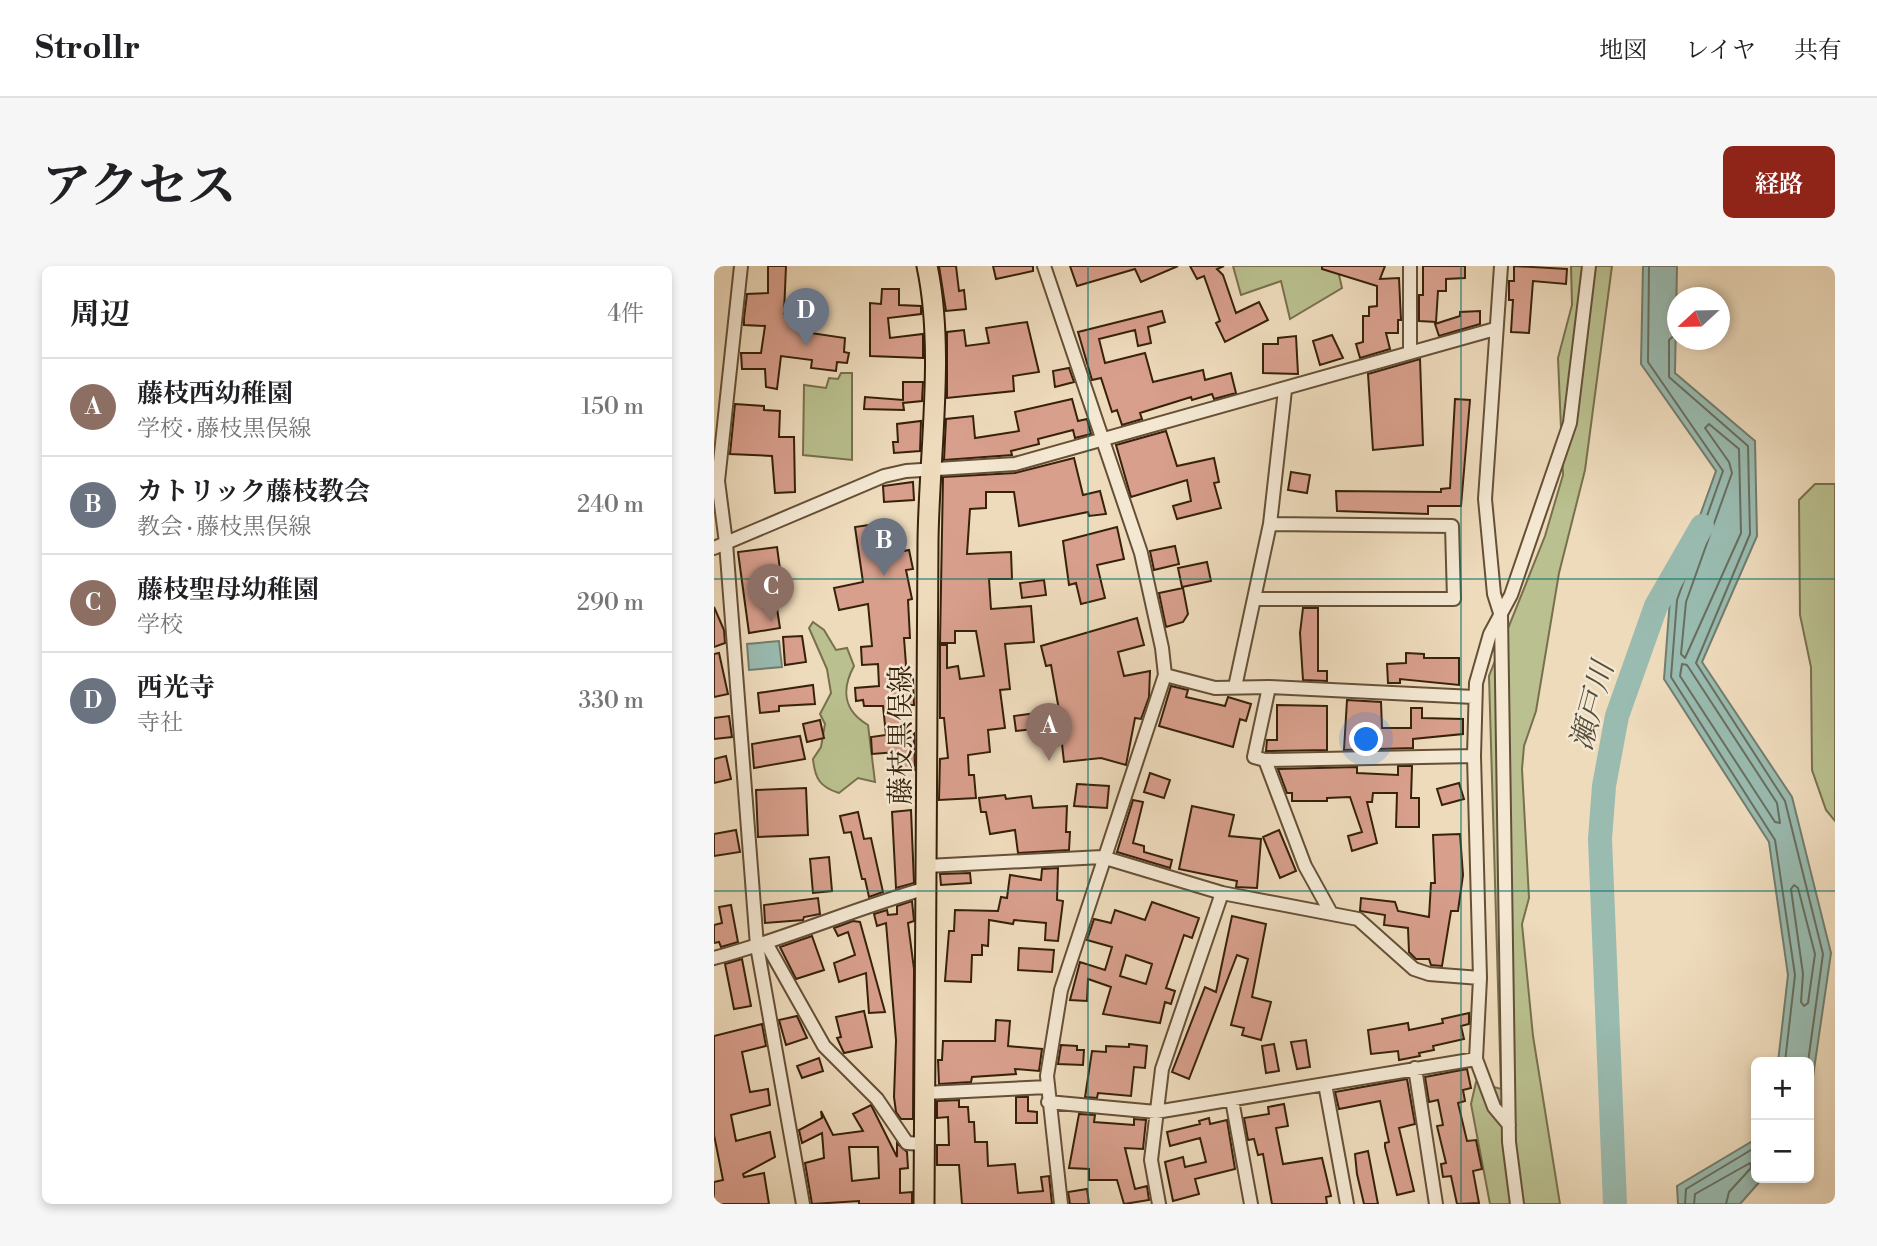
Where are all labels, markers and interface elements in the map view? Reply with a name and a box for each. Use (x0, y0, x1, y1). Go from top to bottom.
text: Strollr (35, 28, 140, 69)
text: 地図 (1599, 36, 1647, 66)
text: レイヤ (1685, 36, 1756, 66)
text: 共有 (1794, 36, 1842, 66)
button: 経路 (1723, 146, 1835, 218)
text: アクセス (42, 157, 237, 218)
north arrow (1667, 287, 1730, 350)
pin: D (783, 288, 829, 346)
text: 周辺 (70, 296, 130, 334)
text: 4件 (607, 300, 644, 328)
text: 藤枝西幼稚園 (137, 378, 293, 410)
text: A (85, 393, 101, 421)
text: 150 m (581, 393, 644, 421)
text: 学校 · 藤枝黒俣線 (137, 415, 311, 443)
text: カトリック藤枝教会 (137, 476, 370, 508)
text: B (84, 491, 102, 519)
text: 240 m (577, 491, 644, 519)
text: 教会 · 藤枝黒俣線 (137, 513, 311, 541)
pin: B (861, 518, 907, 576)
pin: C (748, 564, 794, 622)
text: 藤枝聖母幼稚園 (137, 574, 319, 606)
text: C (85, 589, 101, 617)
text: 290 m (577, 589, 644, 617)
text: 学校 (137, 611, 183, 639)
water label: 瀬戸川 (1563, 655, 1624, 755)
street label: 藤枝黒俣線 (884, 665, 919, 805)
text: 西光寺 (137, 672, 215, 704)
text: D (84, 687, 102, 715)
text: 330 m (578, 687, 644, 715)
pin: A (1026, 703, 1072, 761)
text: 寺社 (137, 709, 183, 737)
your location (1349, 722, 1383, 756)
map controls (1751, 1057, 1814, 1183)
button: + (1751, 1057, 1814, 1120)
button: − (1751, 1120, 1814, 1183)

